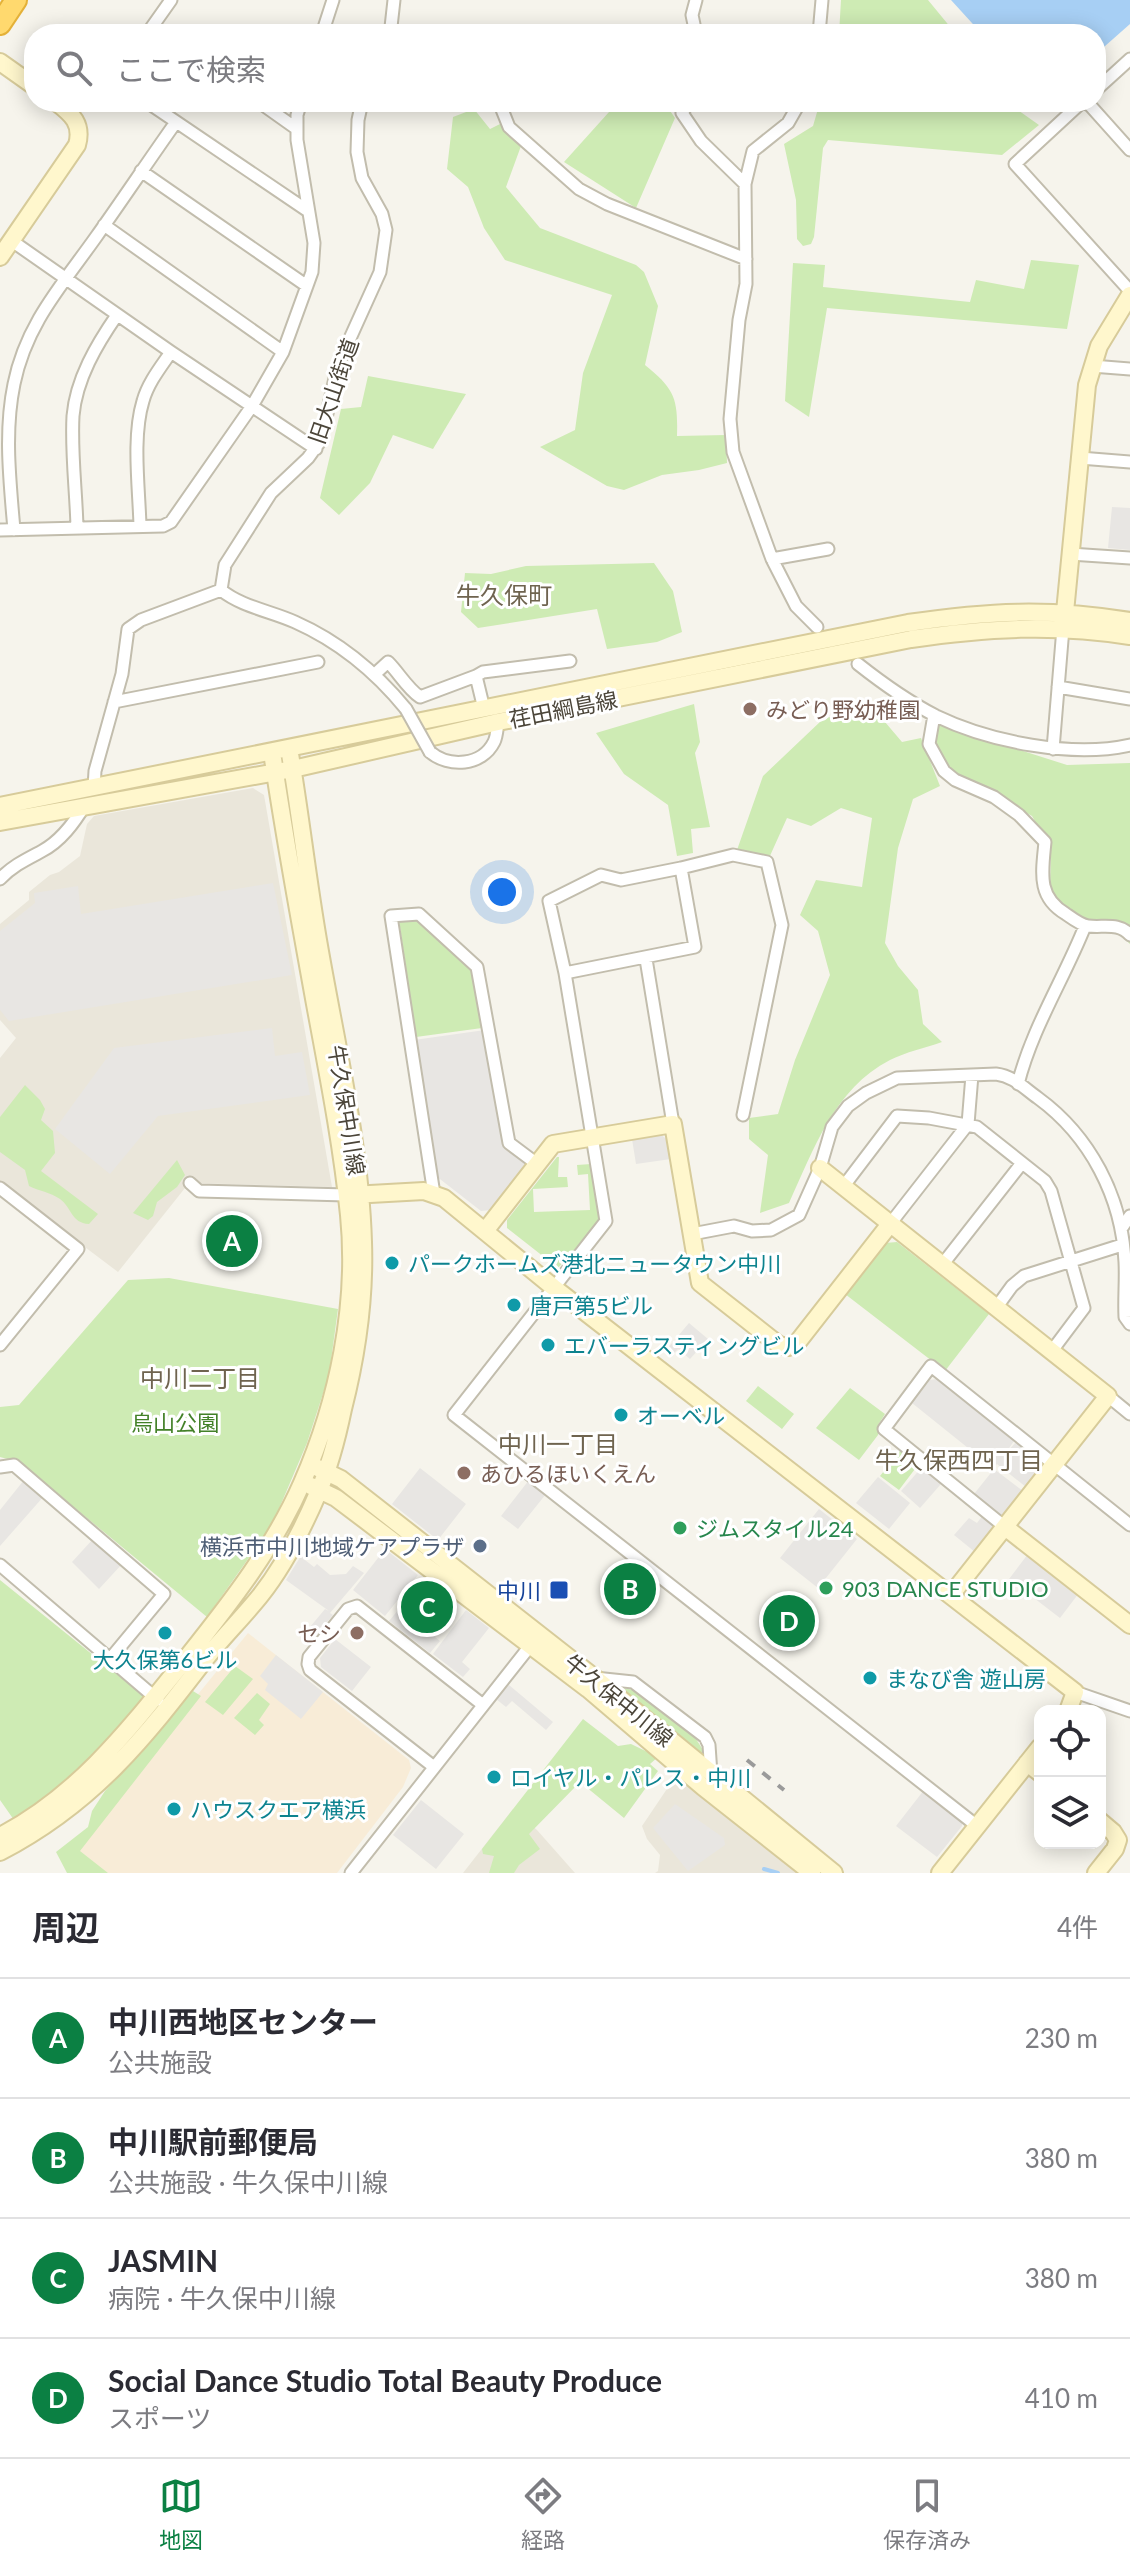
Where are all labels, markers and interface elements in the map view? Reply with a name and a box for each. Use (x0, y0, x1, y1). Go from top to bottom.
search box (24, 24, 1106, 112)
icon: search (52, 46, 96, 90)
text: ここで検索 (116, 51, 266, 87)
street label: 旧大山街道 (302, 335, 364, 447)
district label: 牛久保町 (456, 580, 552, 609)
street label: 荏田綱島線 (506, 685, 620, 733)
place label: みどり野幼稚園 (766, 696, 920, 723)
marker: みどり野幼稚園 (741, 700, 759, 718)
your location (482, 872, 522, 912)
street label: 牛久保中川線 (323, 1043, 371, 1177)
pin: A (206, 1211, 258, 1271)
place label: パークホームズ港北ニュータウン中川 (408, 1250, 781, 1277)
marker: パークホームズ港北ニュータウン中川 (383, 1254, 401, 1272)
place label: 唐戸第5ビル (530, 1292, 653, 1319)
marker: 唐戸第5ビル (505, 1296, 523, 1314)
place label: エバーラスティングビル (564, 1332, 804, 1359)
marker: エバーラスティングビル (539, 1336, 557, 1354)
district label: 中川二丁目 (140, 1363, 260, 1392)
place label: オーベル (637, 1402, 725, 1429)
marker: オーベル (612, 1406, 630, 1424)
park label: 烏山公園 (131, 1409, 219, 1436)
district label: 中川一丁目 (498, 1429, 618, 1458)
district label: 牛久保西四丁目 (875, 1445, 1043, 1474)
place label: あひるほいくえん (480, 1460, 656, 1487)
marker: あひるほいくえん (455, 1464, 473, 1482)
place label: ジムスタイル24 (696, 1515, 854, 1542)
marker: ジムスタイル24 (671, 1519, 689, 1537)
place label: 横浜市中川地域ケアプラザ (200, 1533, 464, 1560)
marker: 横浜市中川地域ケアプラザ (471, 1537, 489, 1555)
pin: B (604, 1559, 656, 1619)
place label: 903 DANCE STUDIO (842, 1575, 1049, 1602)
pin: C (401, 1577, 453, 1637)
place label: 中川 (497, 1577, 541, 1604)
marker: 中川 (548, 1579, 570, 1601)
marker: 903 DANCE STUDIO (817, 1579, 835, 1597)
pin: D (763, 1591, 815, 1651)
place label: セシ (297, 1620, 341, 1647)
marker: 大久保第6ビル (156, 1624, 174, 1642)
marker: セシ (348, 1624, 366, 1642)
place label: 大久保第6ビル (93, 1646, 237, 1673)
street label: 牛久保中川線 (559, 1648, 679, 1752)
place label: まなび舎 遊山房 (886, 1665, 1046, 1692)
marker: まなび舎 遊山房 (861, 1669, 879, 1687)
map controls (1034, 1705, 1106, 1849)
button: locate (1034, 1705, 1106, 1777)
place label: ロイヤル・パレス・中川 (510, 1764, 751, 1791)
marker: ロイヤル・パレス・中川 (485, 1768, 503, 1786)
button: layers (1034, 1777, 1106, 1849)
place label: ハウスクエア横浜 (190, 1796, 366, 1823)
marker: ハウスクエア横浜 (165, 1800, 183, 1818)
text: 周辺 (32, 1906, 100, 1947)
text: 4件 (1057, 1911, 1098, 1943)
text: 中川西地区センター (108, 2003, 378, 2039)
text: A (49, 2022, 67, 2054)
text: 230 m (1025, 2022, 1098, 2054)
text: 公共施設 (108, 2046, 212, 2078)
text: 中川駅前郵便局 (108, 2123, 318, 2159)
text: B (49, 2142, 67, 2174)
text: 380 m (1025, 2142, 1098, 2174)
text: 公共施設 · 牛久保中川線 (108, 2166, 388, 2198)
text: JASMIN (108, 2242, 218, 2278)
text: C (49, 2262, 67, 2294)
text: 380 m (1025, 2262, 1098, 2294)
text: 病院 · 牛久保中川線 (108, 2282, 336, 2314)
text: Social Dance Studio Total Beauty Produce (108, 2362, 662, 2398)
text: D (48, 2382, 68, 2414)
text: 410 m (1025, 2382, 1098, 2414)
text: スポーツ (108, 2402, 211, 2434)
tab: 地図 (159, 2474, 203, 2554)
tab: 経路 (521, 2474, 565, 2554)
tab: 保存済み (883, 2474, 971, 2554)

